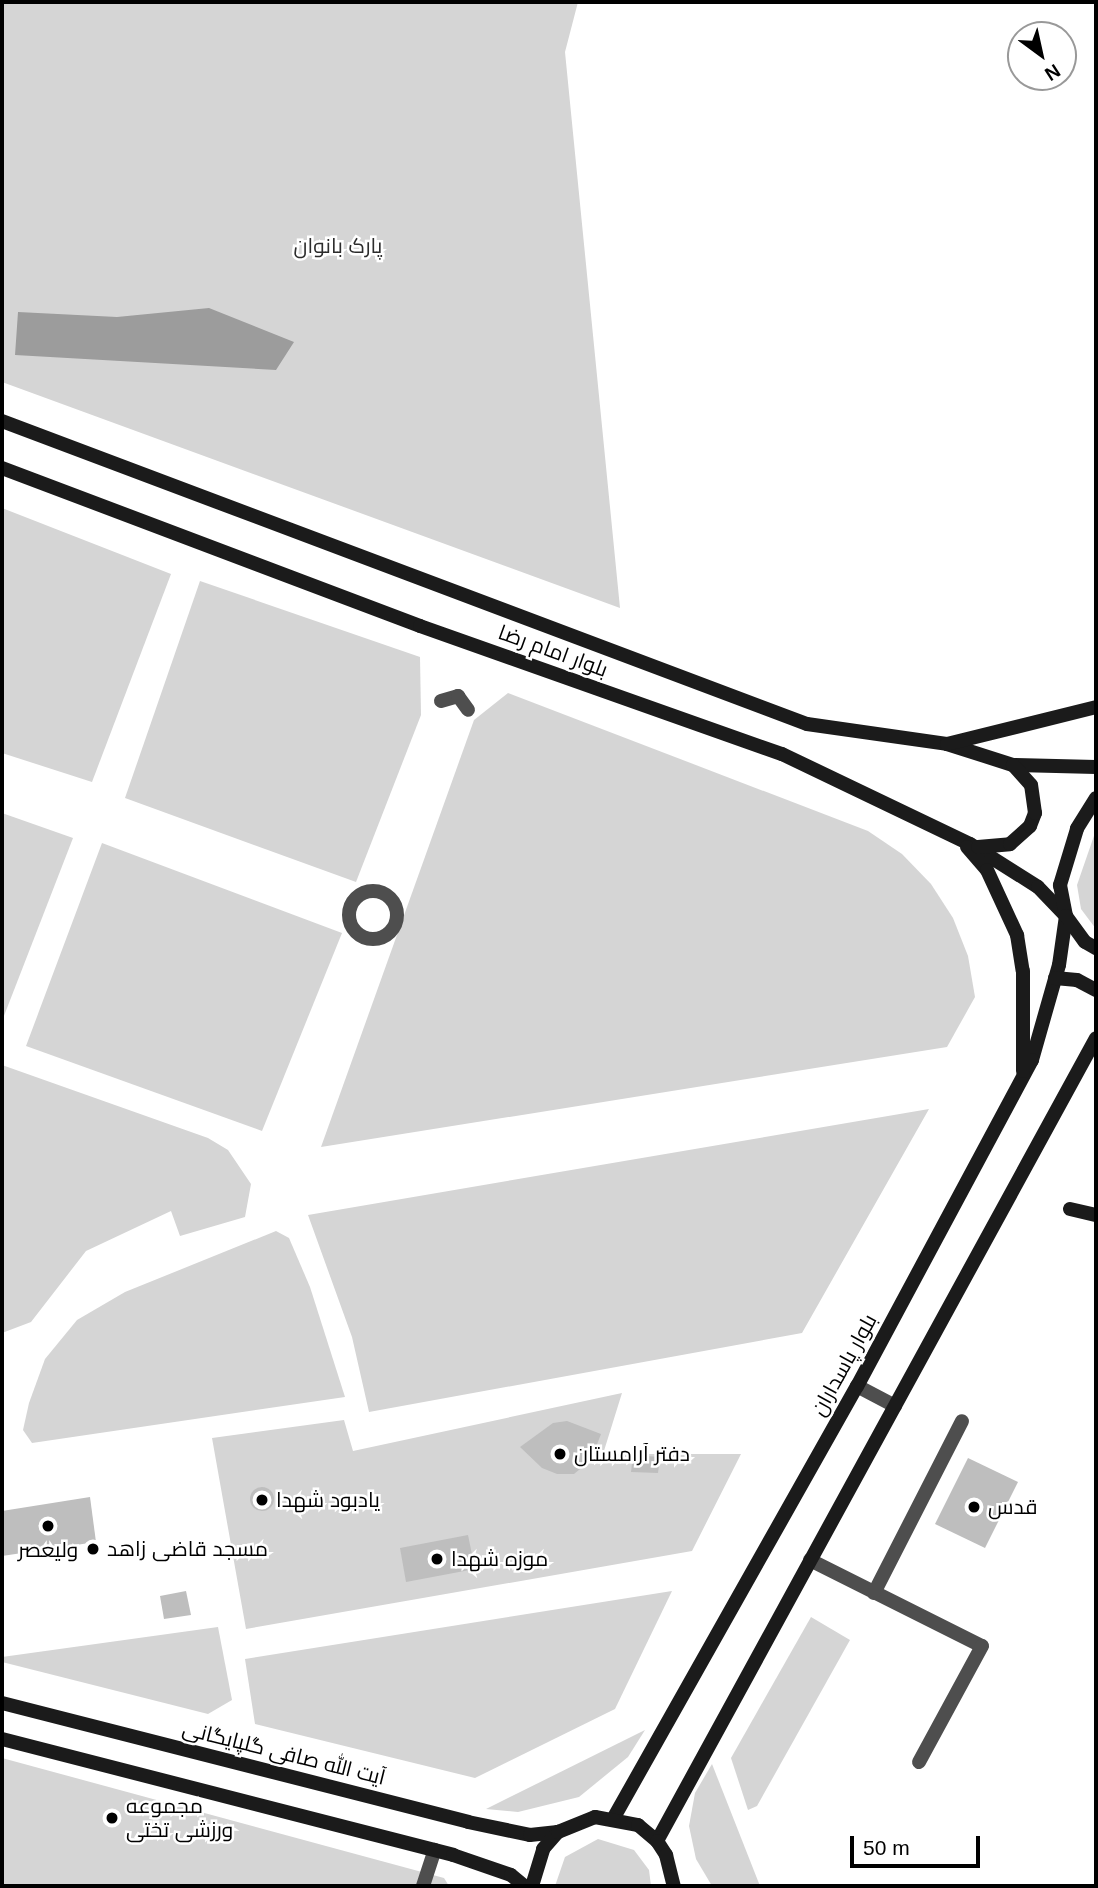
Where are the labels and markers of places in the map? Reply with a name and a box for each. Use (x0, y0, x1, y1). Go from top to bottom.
place label: دفتر آرامستان (574, 1441, 690, 1467)
marker: دفتر آرامستان (552, 1446, 568, 1462)
place label: یادبود شهدا (276, 1487, 380, 1513)
marker: یادبود شهدا (254, 1492, 270, 1508)
place label: قدس (988, 1494, 1037, 1520)
marker: قدس (966, 1499, 982, 1515)
marker: ولیعصر (40, 1518, 56, 1534)
place label: مسجد قاضی زاهد (107, 1536, 268, 1562)
place label: ولیعصر (18, 1537, 78, 1563)
marker: مسجد قاضی زاهد (85, 1541, 101, 1557)
place label: موزه شهدا (451, 1546, 548, 1572)
marker: موزه شهدا (429, 1551, 445, 1567)
place label: مجموعه ورزشی تختی (126, 1793, 233, 1843)
marker: مجموعه ورزشی تختی (104, 1810, 120, 1826)

